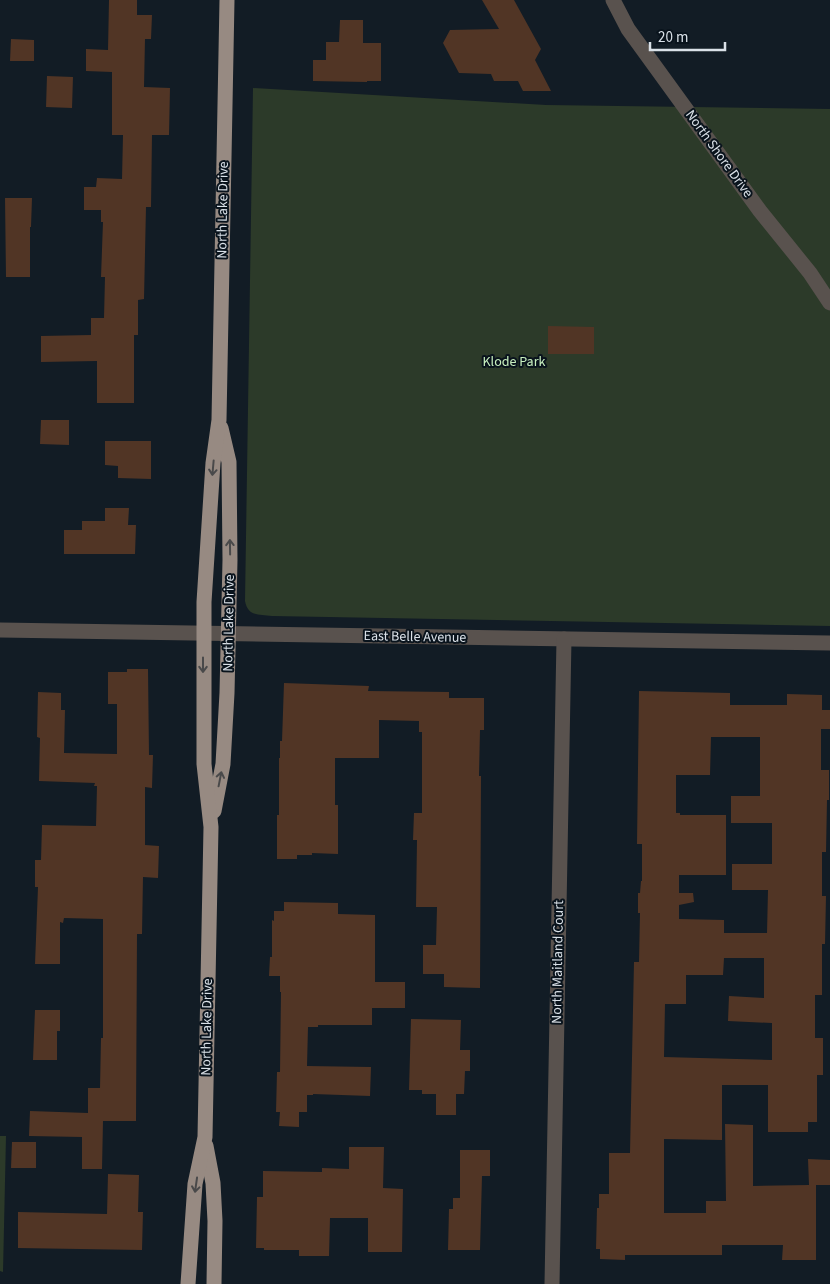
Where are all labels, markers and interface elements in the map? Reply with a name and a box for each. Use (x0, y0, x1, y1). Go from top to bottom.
scale bar (650, 20, 725, 52)
text: 20 m (658, 27, 688, 48)
street label: North Shore Drive (680, 106, 758, 202)
street label: North Lake Drive (212, 161, 234, 259)
park label: Klode Park (483, 352, 546, 372)
one-way arrow (208, 460, 217, 476)
one-way arrow (225, 539, 235, 556)
street label: North Lake Drive (218, 574, 240, 672)
street label: East Belle Avenue (363, 626, 467, 648)
one-way arrow (198, 656, 208, 673)
one-way arrow (216, 772, 225, 788)
street label: North Maitland Court (547, 900, 569, 1024)
street label: North Lake Drive (196, 978, 218, 1076)
one-way arrow (191, 1177, 201, 1193)

